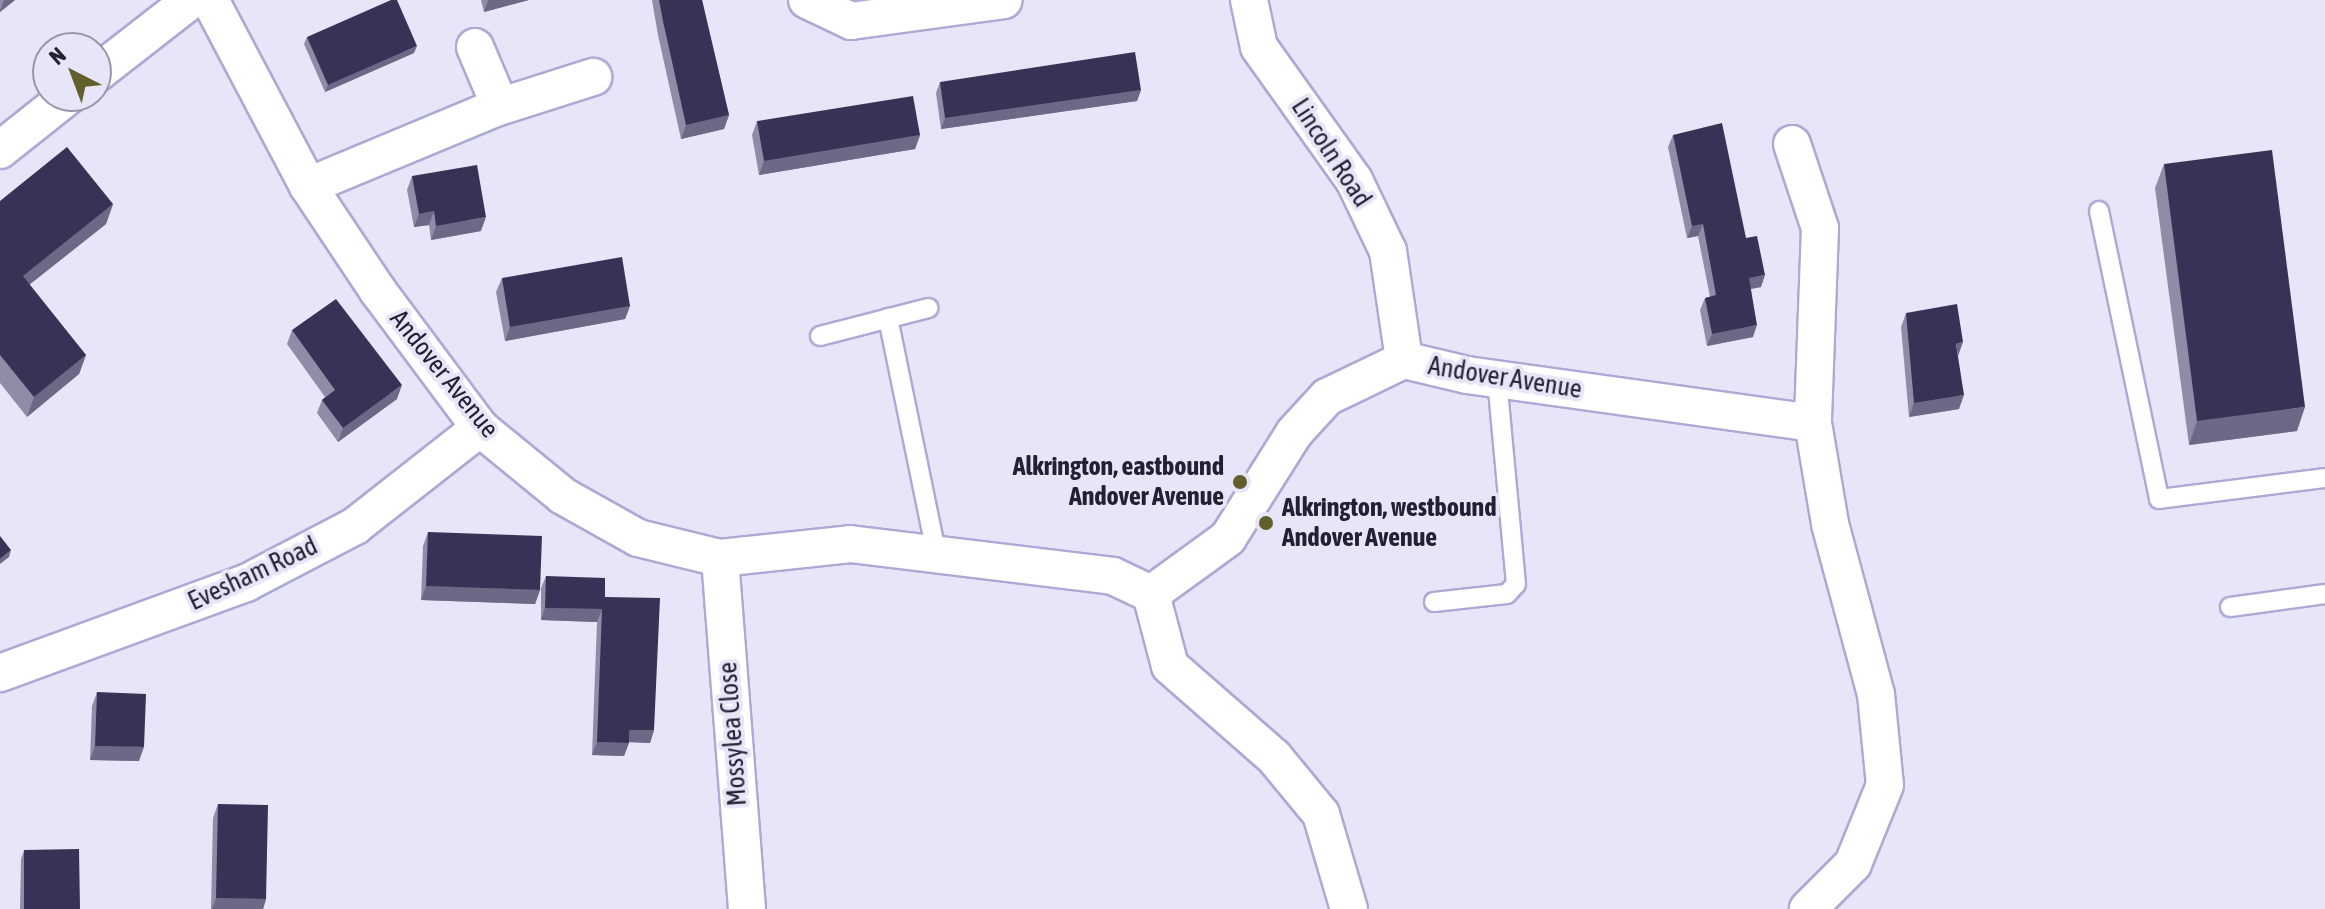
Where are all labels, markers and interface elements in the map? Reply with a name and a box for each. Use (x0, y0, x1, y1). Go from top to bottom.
north arrow (32, 32, 112, 112)
text: N (44, 42, 71, 70)
street label: Lincoln Road (1284, 93, 1378, 213)
street label: Andover Avenue (383, 304, 505, 444)
street label: Andover Avenue (1426, 350, 1584, 406)
place label: Alkrington, eastbound Andover Avenue (1013, 451, 1224, 512)
marker: Alkrington, eastbound Andover Avenue (1231, 473, 1249, 491)
place label: Alkrington, westbound Andover Avenue (1282, 492, 1497, 554)
marker: Alkrington, westbound Andover Avenue (1257, 514, 1275, 532)
street label: Evesham Road (183, 530, 323, 618)
street label: Mossylea Close (712, 661, 754, 807)

